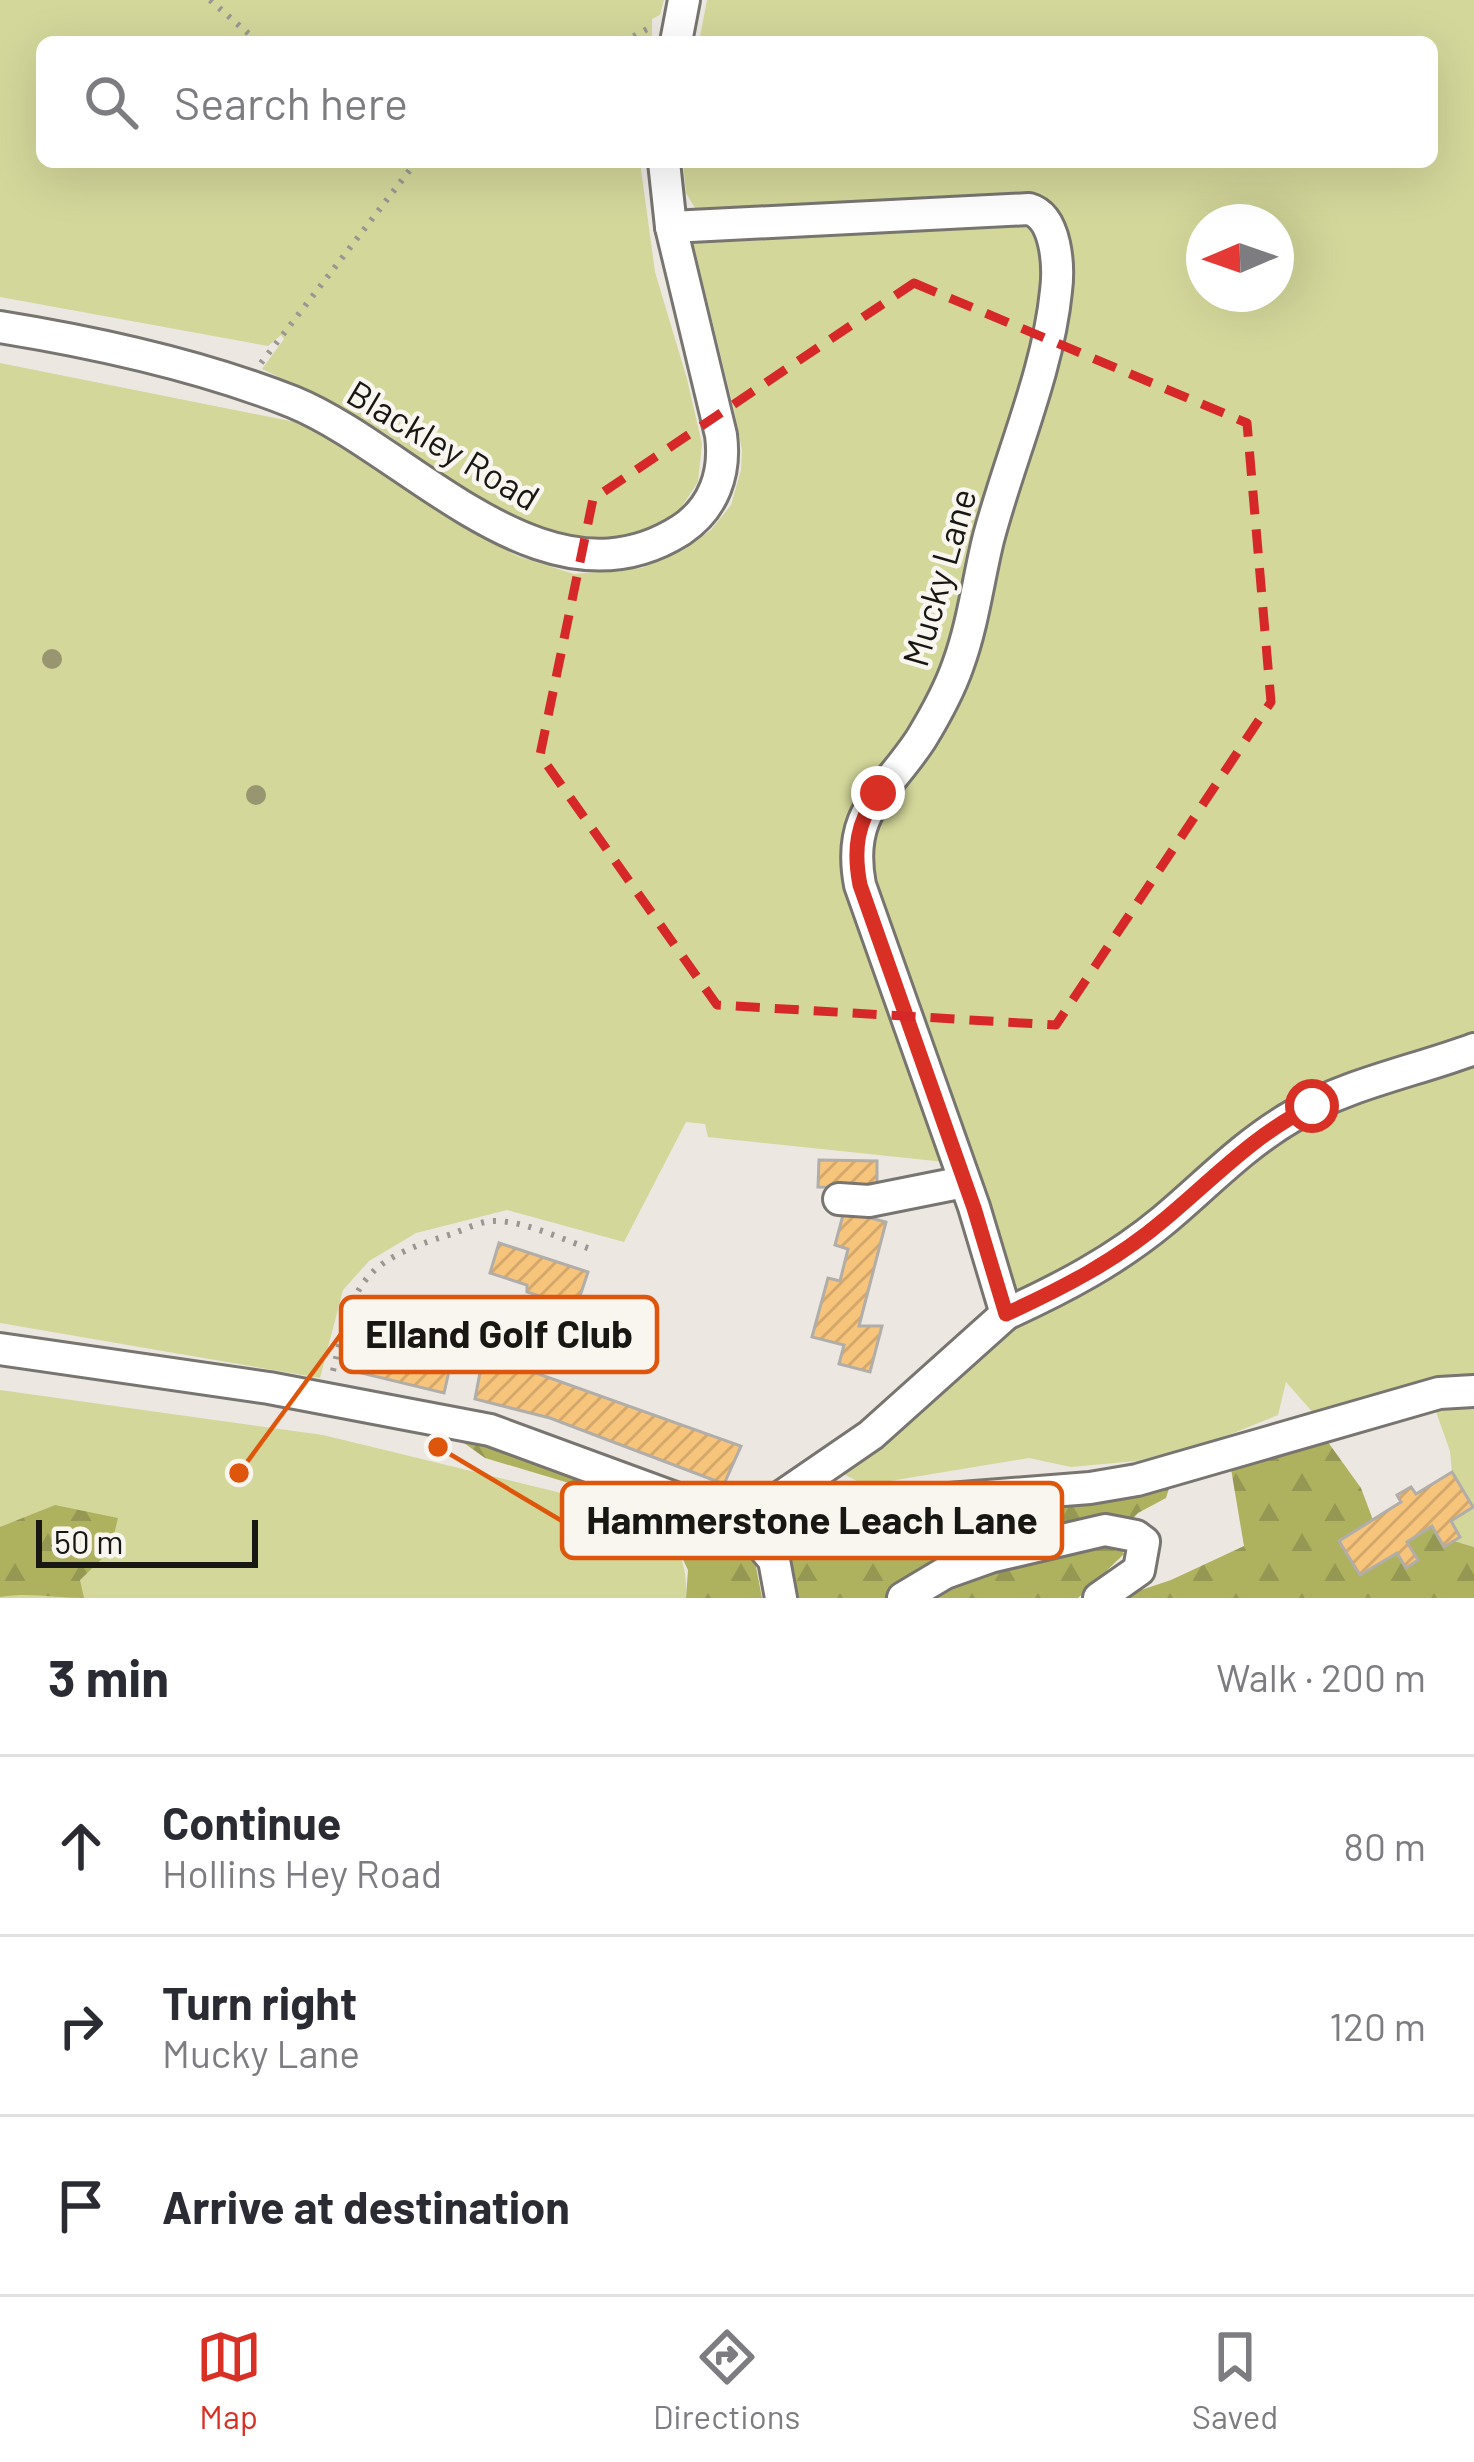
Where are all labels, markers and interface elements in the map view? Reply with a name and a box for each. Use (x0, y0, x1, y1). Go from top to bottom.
search box (36, 36, 1438, 168)
icon: search (78, 69, 144, 135)
text: Search here (174, 75, 408, 129)
north arrow (1186, 204, 1294, 312)
street label: Blackley Road (340, 370, 548, 518)
street label: Mucky Lane (892, 483, 984, 671)
route end (851, 766, 905, 820)
route start (1285, 1079, 1339, 1133)
callout: Elland Golf Club (341, 1297, 657, 1372)
text: Elland Golf Club (365, 1309, 633, 1356)
callout: Hammerstone Leach Lane (562, 1483, 1062, 1558)
text: Hammerstone Leach Lane (586, 1495, 1038, 1542)
scale bar (36, 1514, 258, 1567)
text: 50 m (54, 1521, 124, 1561)
text: 3 min (48, 1646, 169, 1707)
text: Walk · 200 m (1216, 1653, 1426, 1700)
text: Continue (162, 1795, 341, 1849)
icon: ahead (48, 1813, 114, 1879)
text: 80 m (1344, 1822, 1426, 1869)
text: Hollins Hey Road (162, 1849, 442, 1896)
text: Turn right (162, 1975, 357, 2029)
icon: right (48, 1993, 114, 2059)
text: 120 m (1329, 2002, 1426, 2049)
text: Mucky Lane (162, 2029, 360, 2076)
icon: arrive (48, 2173, 114, 2239)
text: Arrive at destination (162, 2179, 570, 2233)
tab: Map (196, 2324, 262, 2436)
tab: Directions (653, 2324, 800, 2436)
tab: Saved (1192, 2324, 1278, 2436)

